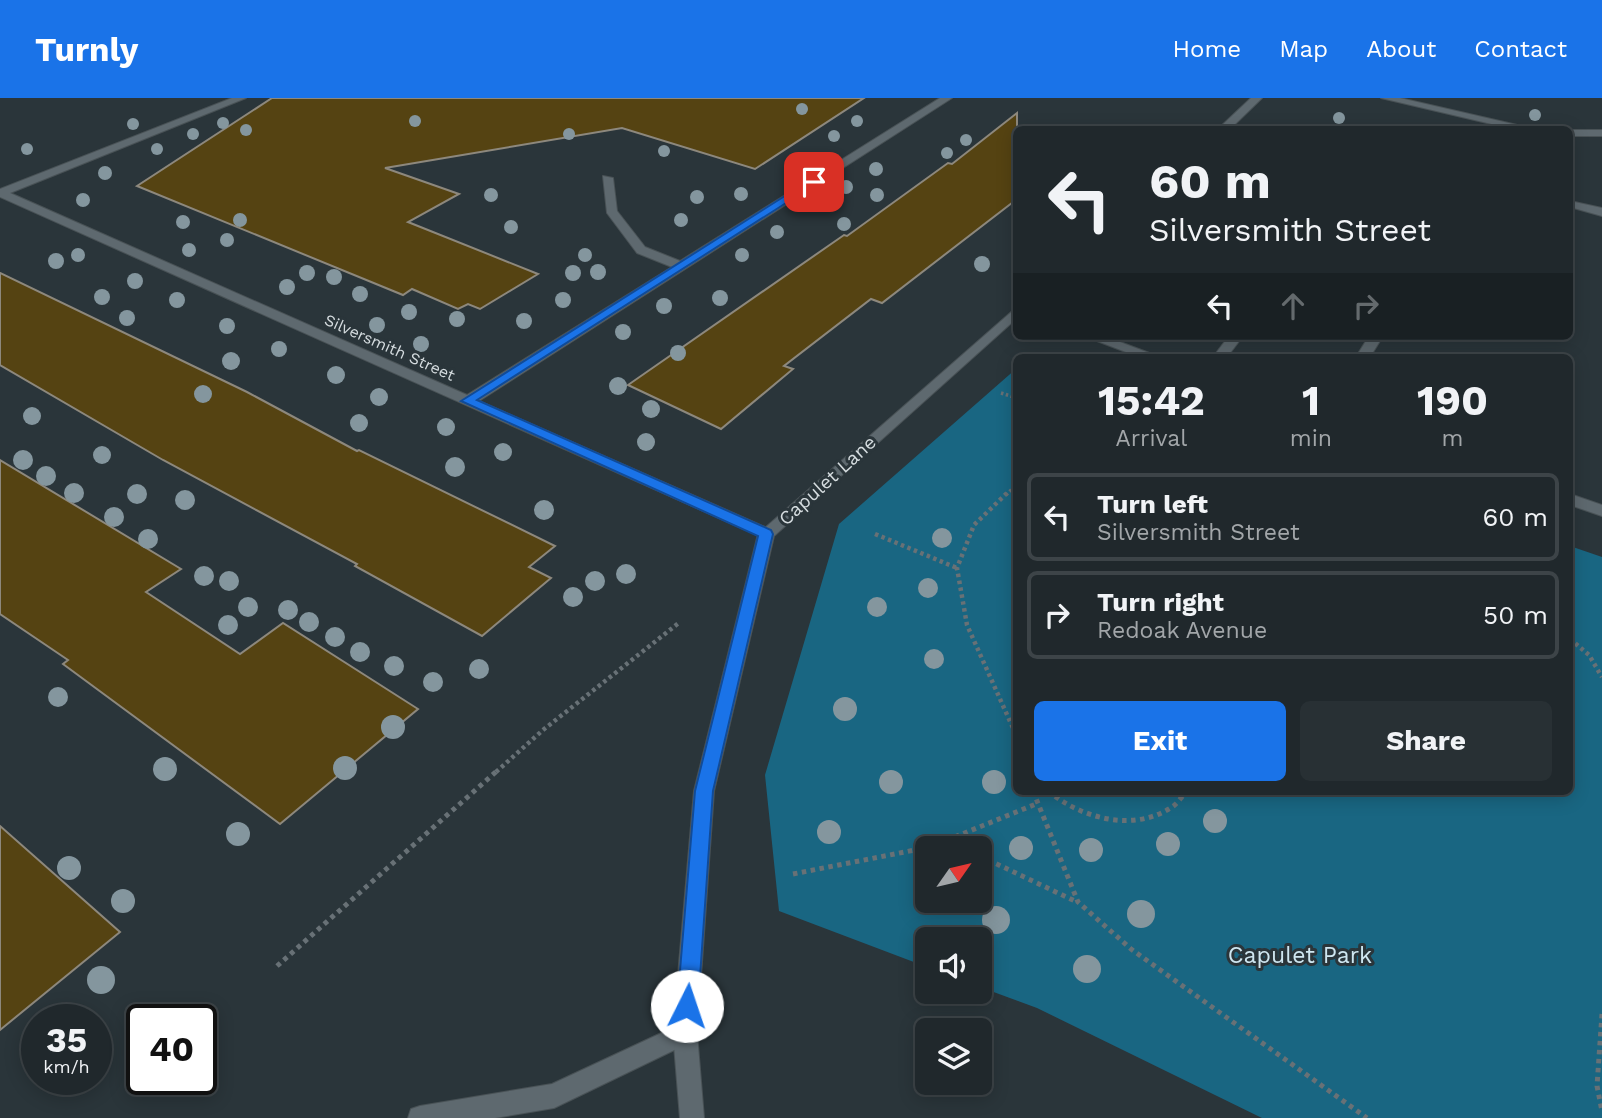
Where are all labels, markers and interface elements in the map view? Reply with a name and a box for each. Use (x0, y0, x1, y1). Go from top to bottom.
text: Turnly (35, 30, 138, 69)
text: Home (1173, 35, 1241, 63)
text: Map (1279, 35, 1328, 63)
text: About (1366, 35, 1436, 63)
text: Contact (1474, 35, 1567, 63)
pin (784, 152, 844, 212)
text: 60 m (1149, 152, 1271, 210)
icon: left (1034, 154, 1125, 245)
icon: arrive (795, 163, 833, 201)
text: Silversmith Street (1149, 211, 1431, 249)
icon: left (1201, 287, 1239, 325)
icon: ahead (1274, 287, 1312, 325)
icon: right (1347, 287, 1385, 325)
street label: Silversmith Street (322, 310, 458, 385)
text: 15:42 (1098, 376, 1205, 425)
text: 1 (1302, 376, 1320, 425)
text: 190 (1417, 376, 1488, 425)
text: Arrival (1116, 425, 1187, 452)
text: min (1290, 425, 1332, 452)
text: m (1442, 425, 1464, 452)
street label: Capulet Lane (774, 431, 881, 530)
text: Turn left (1097, 489, 1208, 519)
icon: left (1038, 498, 1076, 536)
text: 60 m (1482, 502, 1548, 532)
text: Silversmith Street (1097, 519, 1300, 546)
text: Turn right (1097, 587, 1224, 617)
icon: right (1038, 596, 1076, 634)
text: 50 m (1483, 600, 1548, 630)
text: Redoak Avenue (1097, 617, 1267, 644)
button: Exit (1034, 701, 1286, 781)
button: Share (1300, 701, 1552, 781)
north arrow (915, 836, 992, 914)
map controls (915, 836, 992, 1095)
button: sound (915, 927, 992, 1004)
park label: Capulet Park (1228, 942, 1372, 969)
position arrow (650, 969, 724, 1043)
speed limit sign: 40 (126, 1004, 217, 1095)
button: layers (915, 1018, 992, 1095)
text: 35 (46, 1019, 87, 1061)
text: km/h (43, 1056, 90, 1077)

